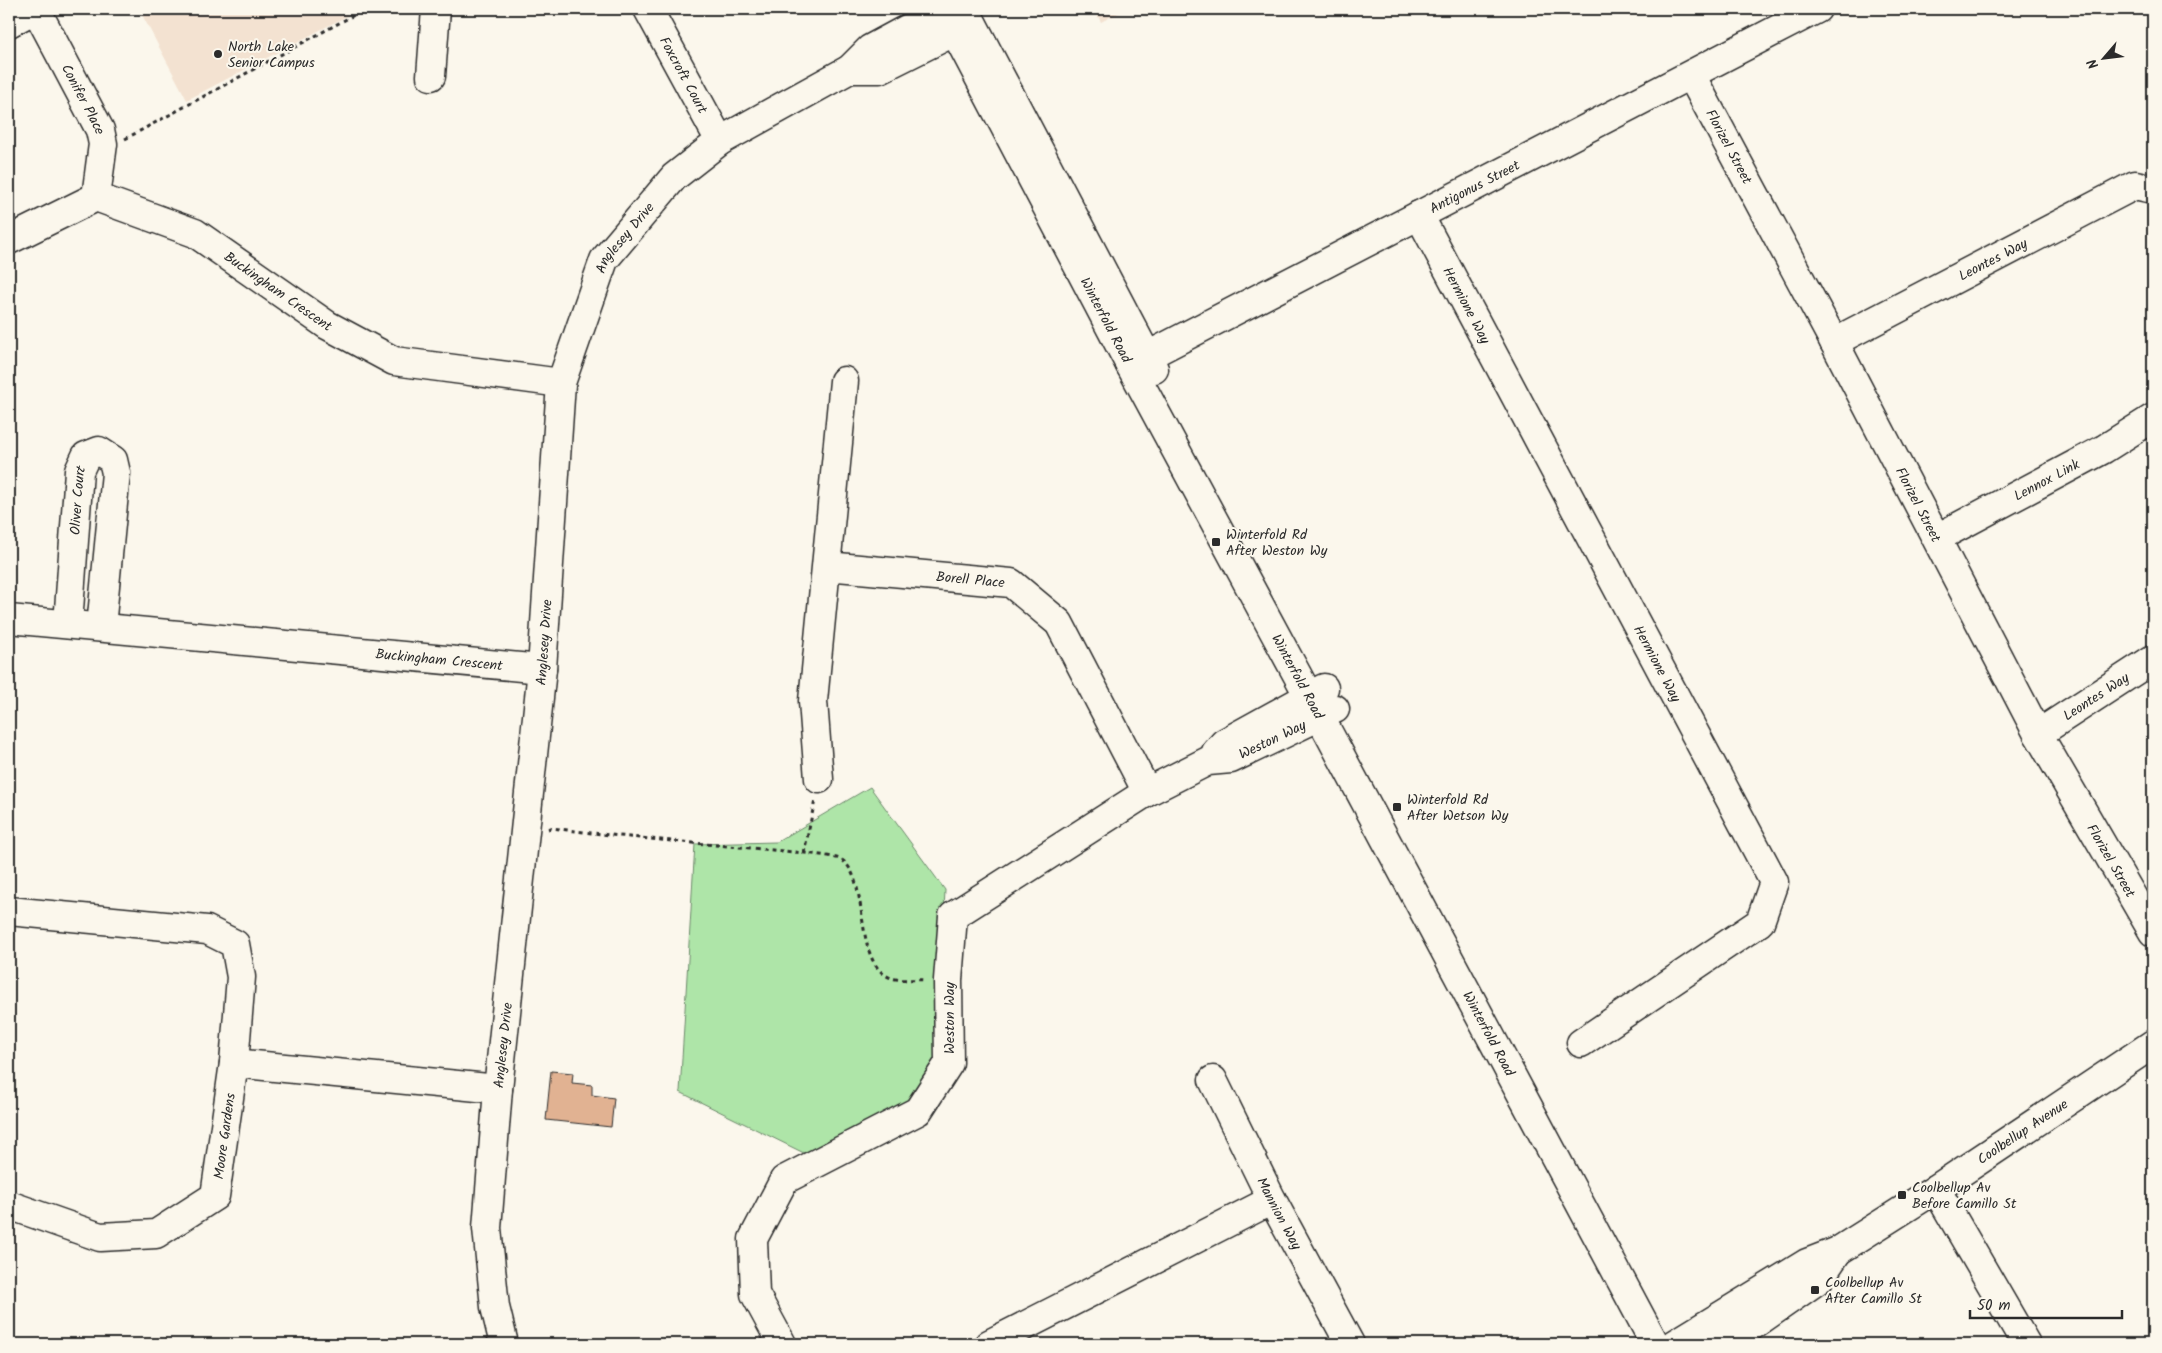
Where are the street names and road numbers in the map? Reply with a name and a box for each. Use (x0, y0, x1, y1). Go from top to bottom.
street label: Foxcroft Court (653, 33, 713, 118)
street label: Conifer Place (55, 60, 111, 137)
street label: Florizel Street (1699, 105, 1758, 189)
street label: Antigonus Street (1426, 155, 1525, 220)
street label: Anglesey Drive (590, 197, 661, 276)
street label: Leontes Way (1955, 233, 2032, 287)
street label: Buckingham Crescent (219, 246, 336, 338)
street label: Hermione Way (1436, 263, 1496, 348)
street label: Winterfold Road (1074, 274, 1137, 368)
street label: Lennox Link (2010, 454, 2084, 507)
street label: Oliver Court (64, 461, 92, 536)
street label: Florizel Street (1889, 463, 1947, 547)
street label: Borell Place (935, 566, 1006, 594)
street label: Anglesey Drive (530, 598, 559, 686)
street label: Hermione Way (1627, 621, 1687, 707)
street label: Winterfold Road (1265, 630, 1330, 724)
street label: Buckingham Crescent (374, 643, 504, 677)
street label: Leontes Way (2059, 667, 2134, 727)
street label: Weston Way (1235, 714, 1310, 766)
street label: Florizel Street (2080, 820, 2141, 902)
street label: Weston Way (939, 982, 961, 1054)
street label: Winterfold Road (1456, 987, 1521, 1081)
street label: Anglesey Drive (488, 1001, 519, 1089)
street label: Moore Gardens (208, 1092, 242, 1181)
street label: Coolbellup Avenue (1973, 1093, 2073, 1171)
street label: Mannion Way (1250, 1174, 1307, 1254)

